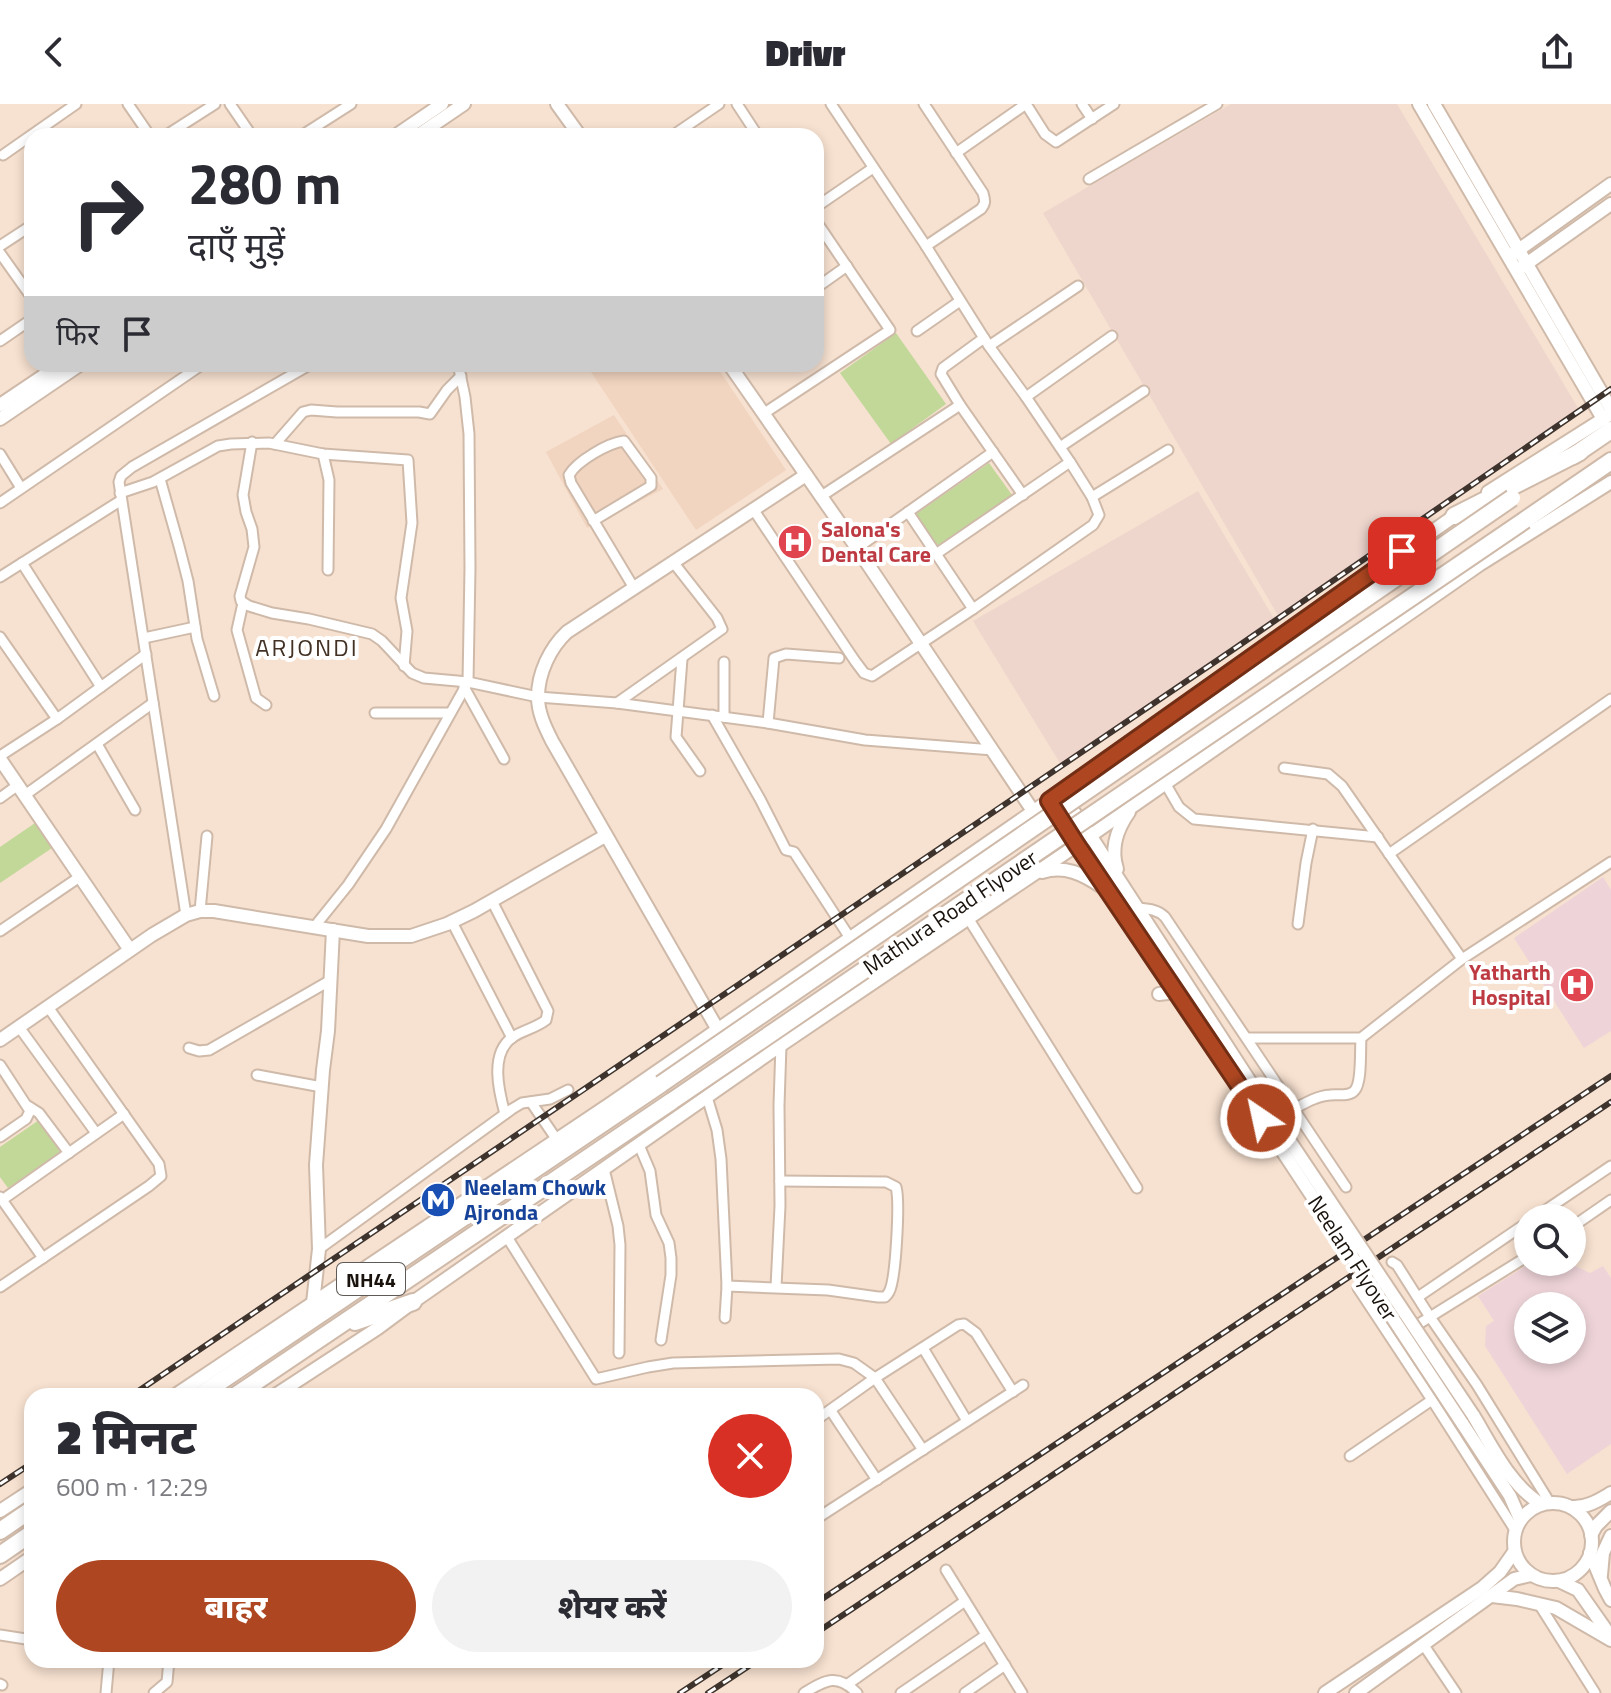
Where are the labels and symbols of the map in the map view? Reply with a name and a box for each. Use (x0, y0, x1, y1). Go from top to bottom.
place label: Salona's Dental Care (821, 512, 931, 571)
pin (1368, 517, 1436, 585)
hospital icon: Salona's Dental Care (776, 523, 814, 561)
district label: ARJONDI (255, 629, 359, 665)
street label: Mathura Road Flyover (856, 841, 1044, 983)
place label: Yatharth Hospital (1469, 955, 1551, 1014)
hospital icon: Yatharth Hospital (1558, 966, 1596, 1004)
position arrow (1219, 1076, 1303, 1160)
place label: Neelam Chowk Ajronda (464, 1170, 607, 1229)
metro station icon: Neelam Chowk Ajronda (419, 1181, 457, 1219)
street label: Neelam Flyover (1300, 1188, 1407, 1328)
road number: NH44 (337, 1263, 405, 1295)

